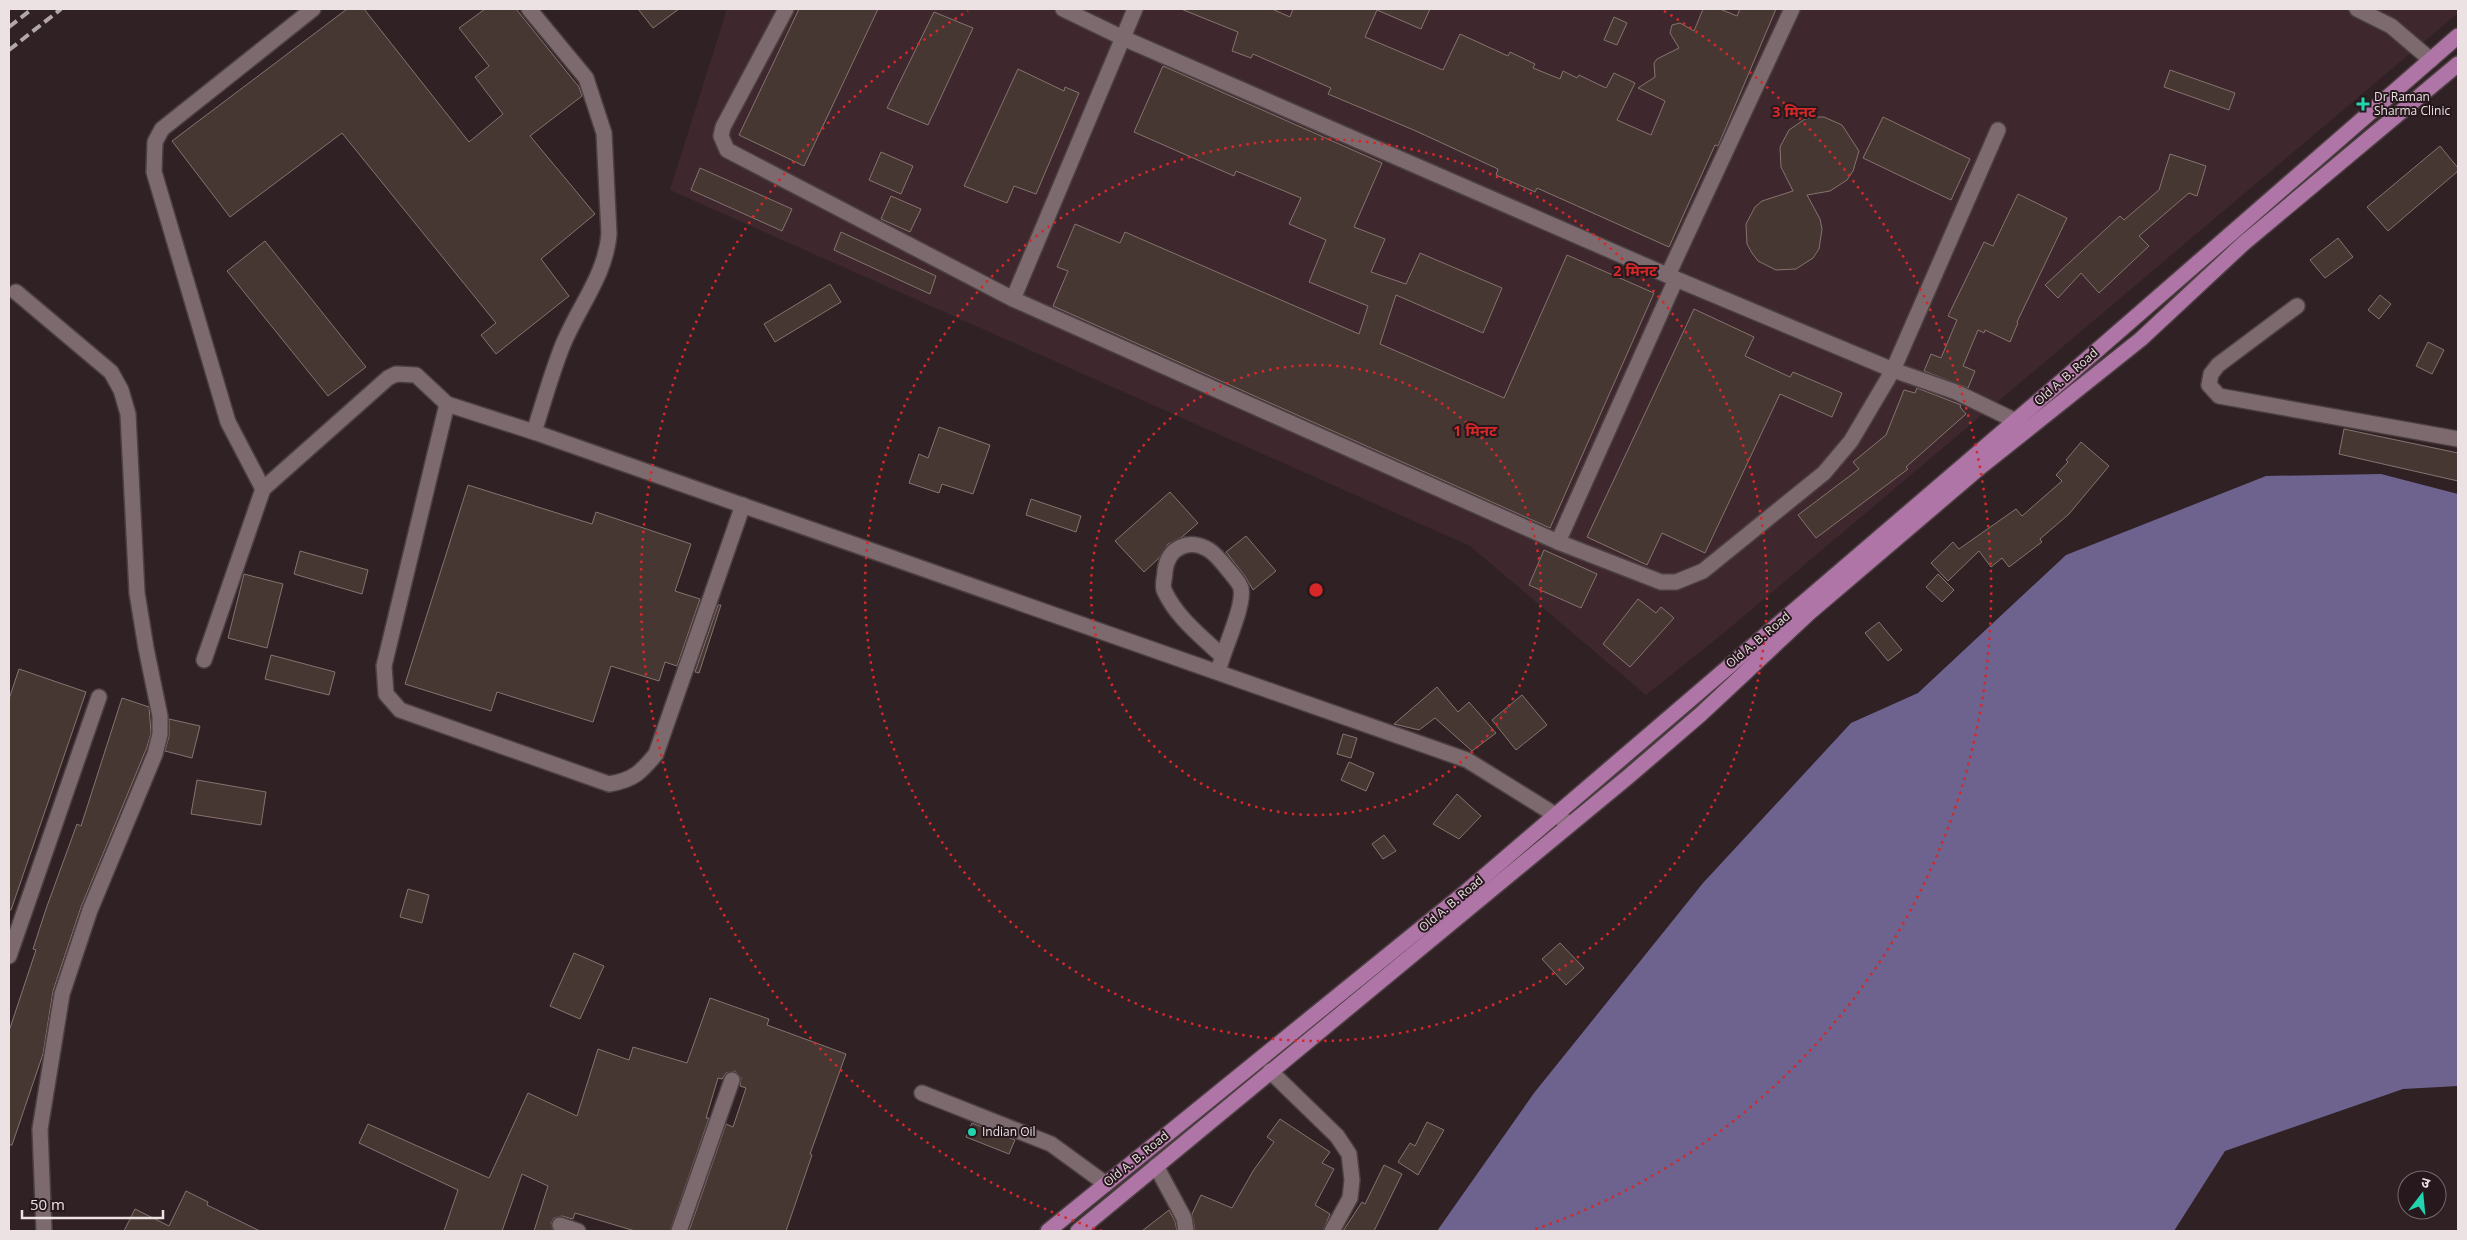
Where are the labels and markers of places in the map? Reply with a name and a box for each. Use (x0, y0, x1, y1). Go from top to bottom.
place label: Dr Raman Sharma Clinic (2374, 88, 2450, 119)
marker: Dr Raman Sharma Clinic (2356, 97, 2370, 111)
centre of rings (1307, 581, 1325, 599)
place label: Indian Oil (982, 1123, 1036, 1140)
marker: Indian Oil (966, 1126, 978, 1138)

